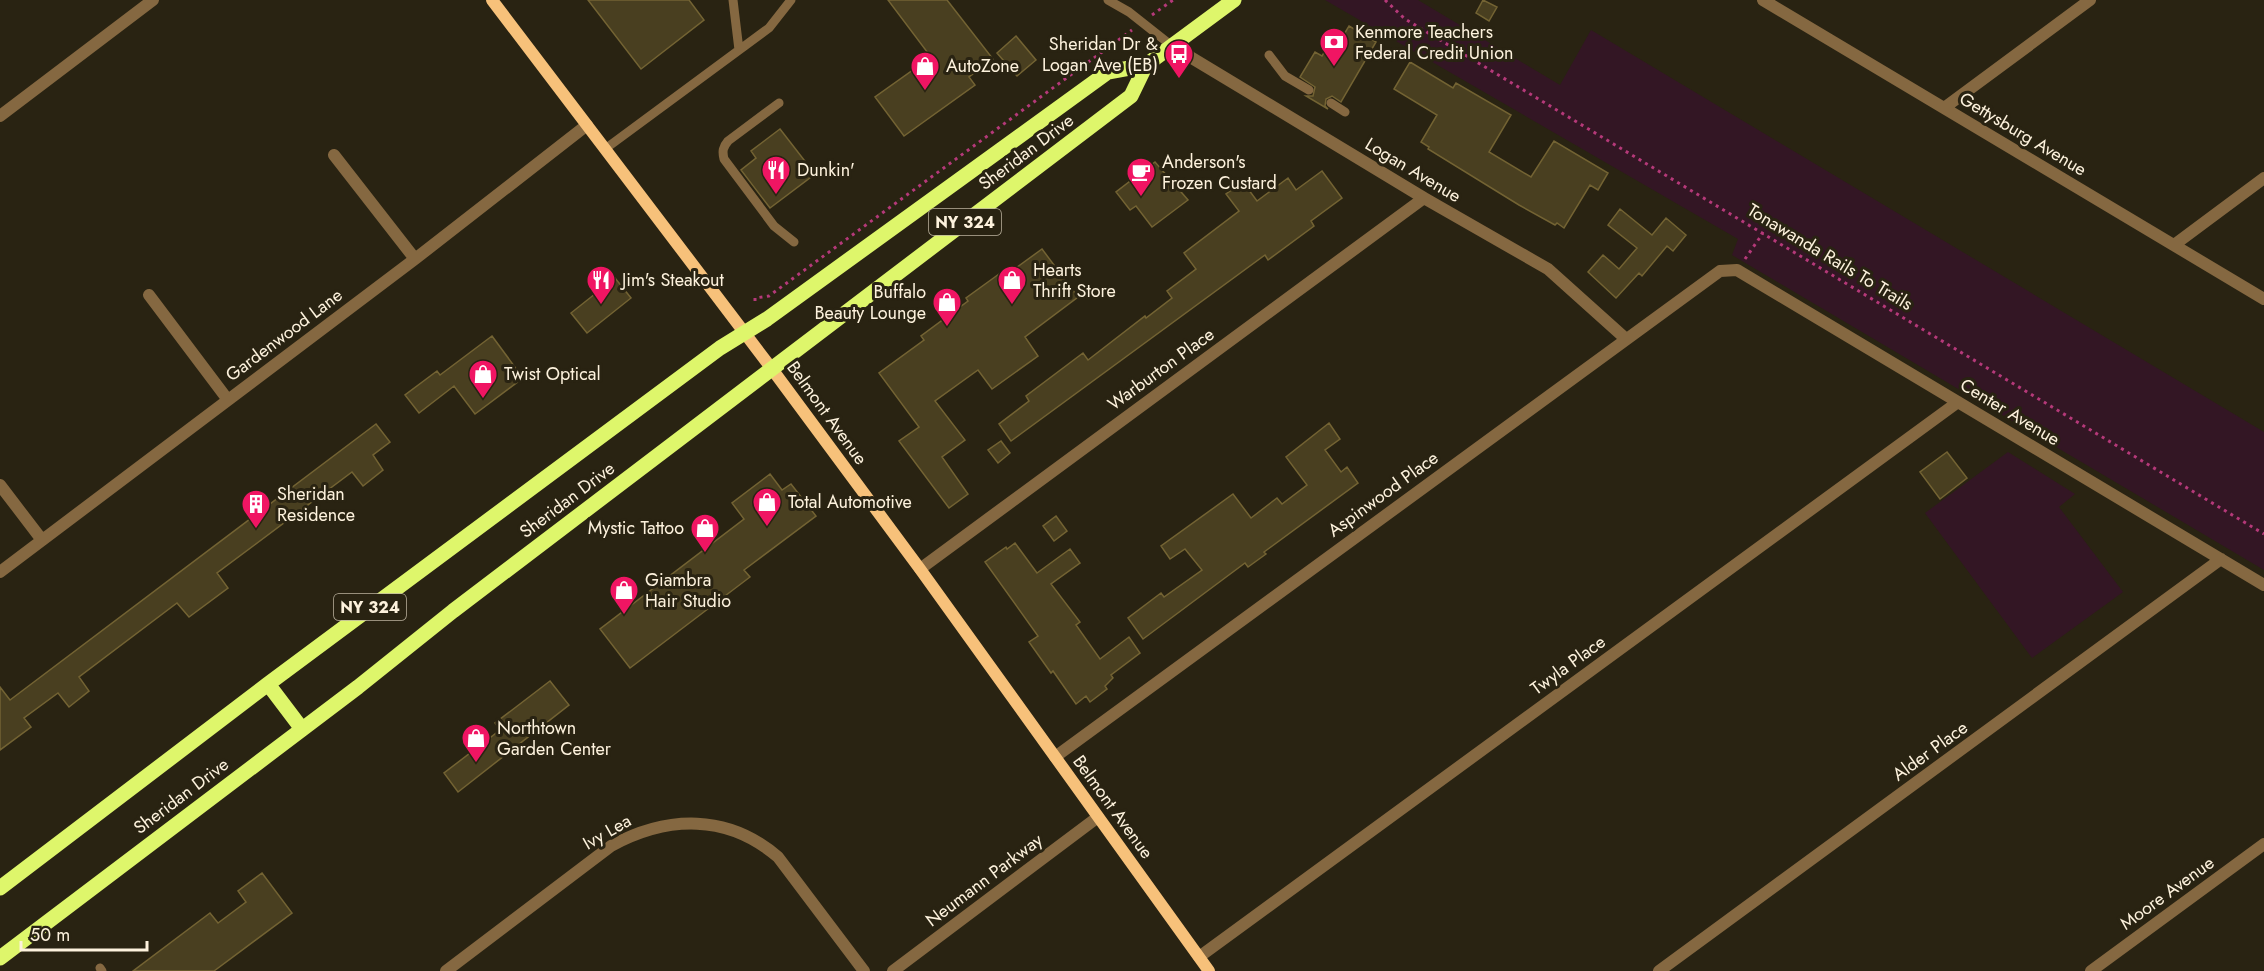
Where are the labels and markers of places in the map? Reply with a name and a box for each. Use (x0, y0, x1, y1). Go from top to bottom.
place label: Kenmore Teachers Federal Credit Union (1355, 19, 1513, 66)
bank icon: Kenmore Teachers Federal Credit Union (1318, 26, 1350, 68)
place label: Sheridan Dr & Logan Ave (EB) (1042, 31, 1158, 78)
bus stop icon: Sheridan Dr & Logan Ave (EB) (1163, 38, 1195, 80)
shop icon: AutoZone (909, 50, 941, 92)
place label: AutoZone (946, 53, 1019, 79)
place label: Anderson's Frozen Custard (1162, 149, 1277, 196)
restaurant icon: Dunkin' (760, 154, 792, 196)
cafe icon: Anderson's Frozen Custard (1125, 156, 1157, 198)
place label: Dunkin' (797, 157, 855, 183)
place label: Hearts Thrift Store (1033, 257, 1116, 304)
restaurant icon: Jim's Steakout (585, 264, 617, 306)
shop icon: Hearts Thrift Store (996, 264, 1028, 306)
place label: Jim's Steakout (620, 267, 725, 293)
place label: Buffalo Beauty Lounge (815, 279, 926, 326)
shop icon: Buffalo Beauty Lounge (931, 286, 963, 328)
shop icon: Twist Optical (467, 358, 499, 400)
place label: Twist Optical (504, 361, 601, 387)
place label: Sheridan Residence (277, 481, 355, 528)
shop icon: Total Automotive (751, 486, 783, 528)
building icon: Sheridan Residence (240, 488, 272, 530)
place label: Total Automotive (788, 489, 912, 515)
shop icon: Mystic Tattoo (689, 512, 721, 554)
place label: Mystic Tattoo (588, 515, 684, 541)
place label: Giambra Hair Studio (645, 567, 731, 614)
shop icon: Giambra Hair Studio (608, 574, 640, 616)
place label: Northtown Garden Center (497, 715, 612, 762)
shop icon: Northtown Garden Center (460, 722, 492, 764)

